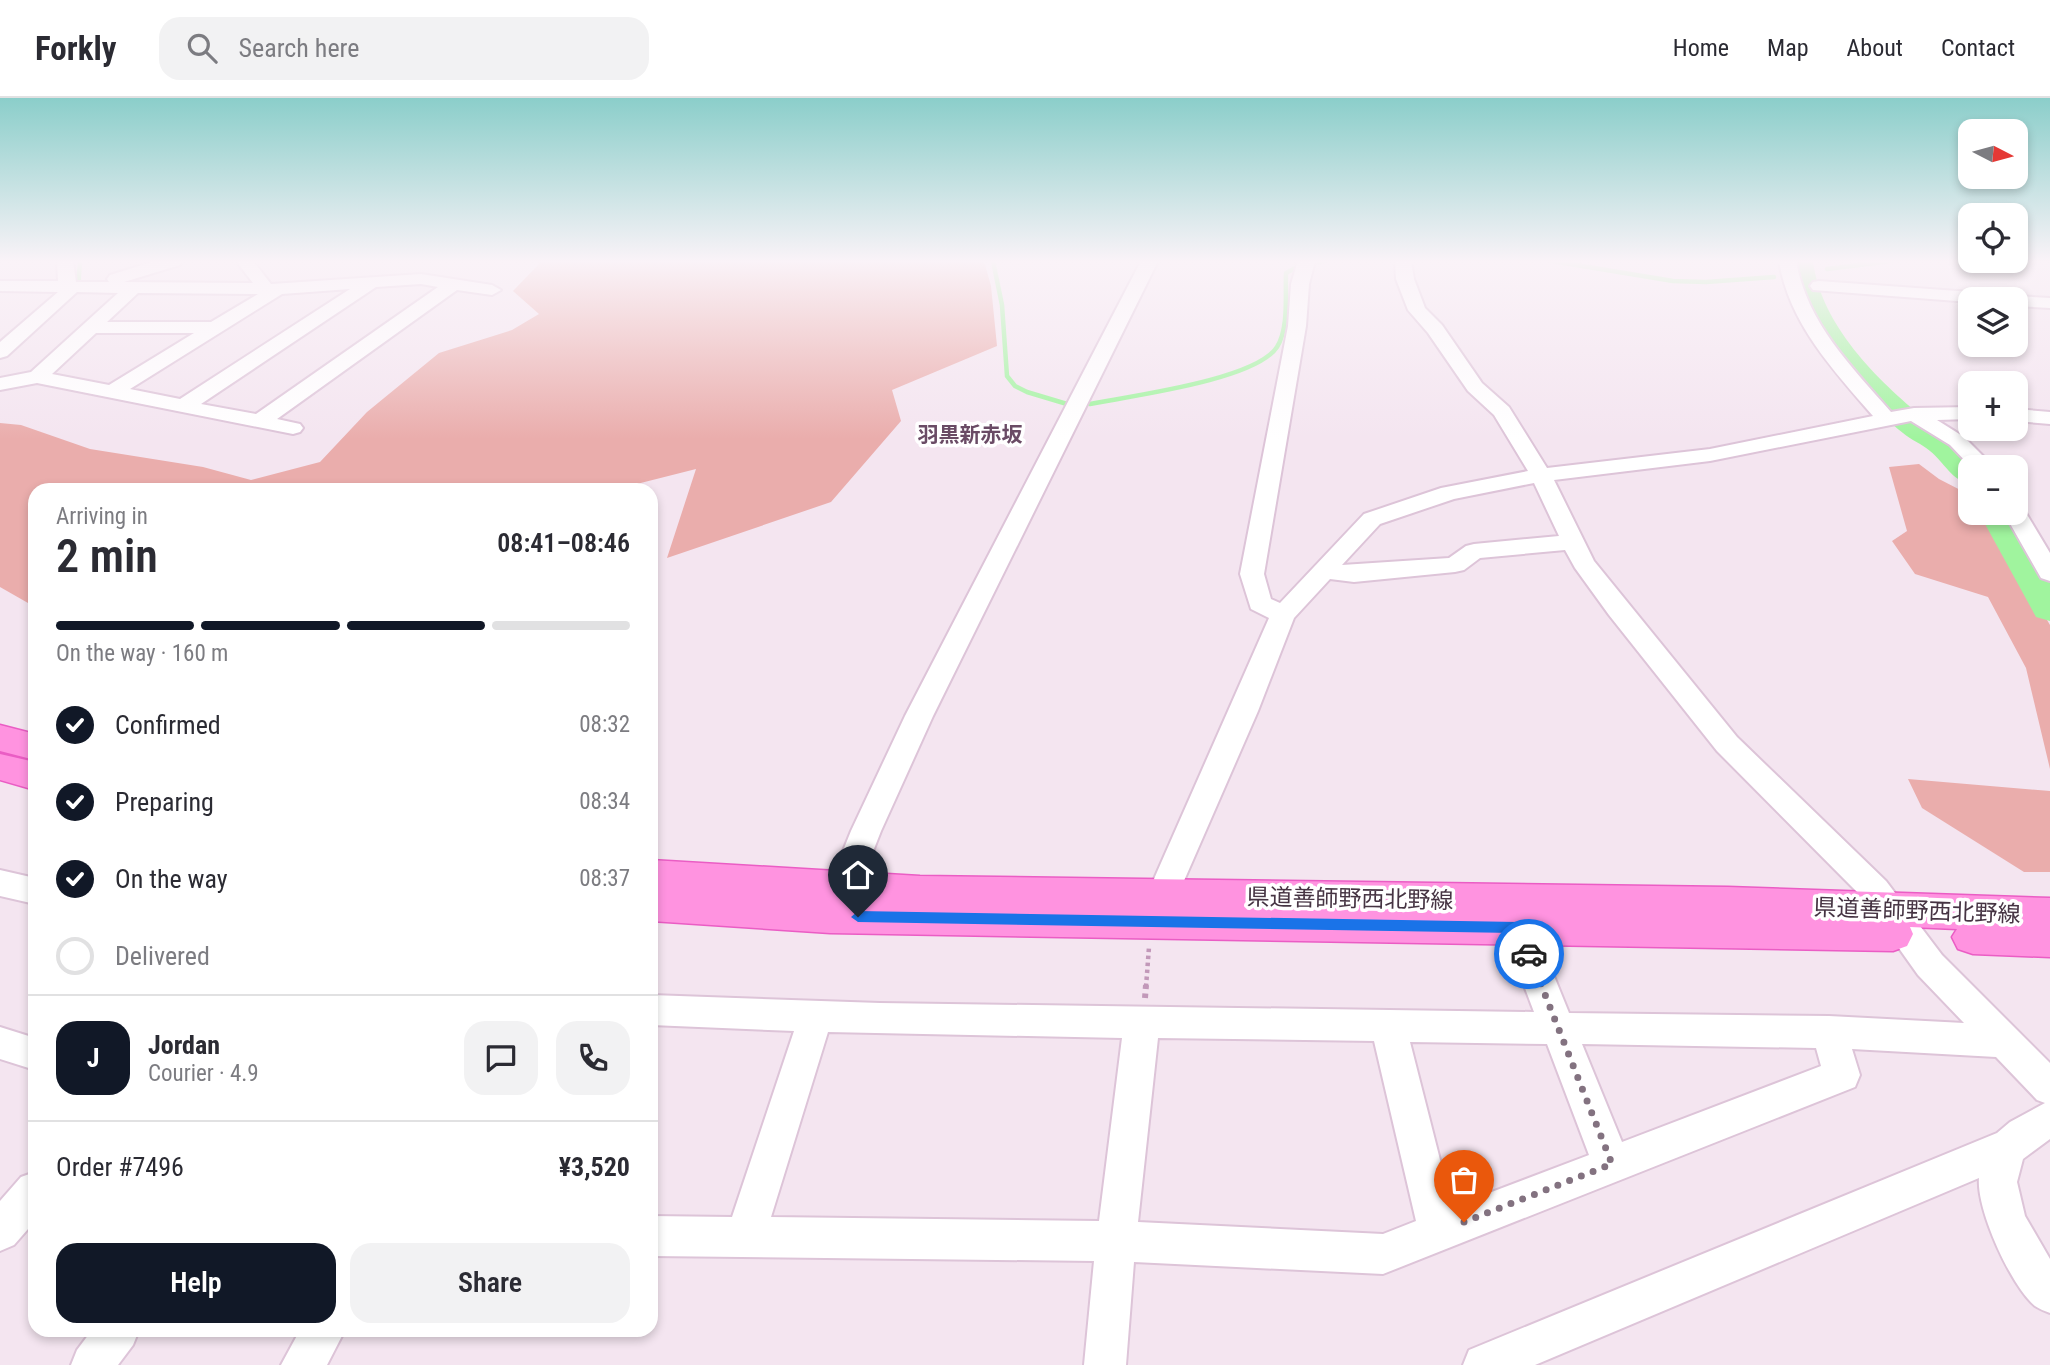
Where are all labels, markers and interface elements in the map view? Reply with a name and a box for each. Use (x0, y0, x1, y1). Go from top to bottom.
search box (159, 17, 649, 80)
text: Forkly (35, 29, 117, 68)
icon: search (183, 29, 221, 67)
text: Search here (239, 33, 359, 63)
text: Home (1673, 34, 1729, 62)
text: Map (1767, 34, 1809, 62)
text: About (1847, 34, 1903, 62)
text: Contact (1941, 34, 2015, 62)
north arrow (1958, 119, 2028, 189)
map controls (1958, 119, 2028, 525)
button: locate (1958, 203, 2028, 273)
button: layers (1958, 287, 2028, 357)
button: + (1958, 371, 2028, 441)
district label: 羽黒新赤坂 (918, 423, 1023, 447)
button: − (1958, 455, 2028, 525)
text: Arriving in (56, 503, 148, 530)
text: 08:41–08:46 (497, 528, 630, 558)
text: 2 min (56, 529, 158, 583)
text: On the way · 160 m (56, 640, 228, 667)
icon: check (56, 706, 94, 744)
text: Confirmed (115, 710, 221, 740)
text: 08:32 (579, 711, 630, 738)
icon: check (56, 783, 94, 821)
text: Preparing (115, 787, 214, 817)
text: 08:34 (579, 788, 630, 815)
pin (828, 845, 888, 917)
icon: home (839, 856, 877, 894)
icon: check (56, 860, 94, 898)
text: On the way (115, 864, 228, 894)
text: 08:37 (579, 865, 630, 892)
street label: 県道善師野西北野線 (1246, 884, 1454, 914)
street label: 県道善師野西北野線 (1813, 894, 2021, 928)
courier (1494, 919, 1564, 989)
icon: car (1510, 935, 1548, 973)
text: Delivered (115, 941, 210, 971)
button: chat (464, 1021, 538, 1095)
button: phone (556, 1021, 630, 1095)
text: Jordan (148, 1030, 220, 1060)
text: J (87, 1043, 99, 1073)
text: Courier · 4.9 (148, 1060, 259, 1087)
pin (1434, 1150, 1494, 1222)
text: Order #7496 (56, 1152, 184, 1182)
text: ¥3,520 (559, 1152, 630, 1182)
icon: bag (1445, 1161, 1483, 1199)
button: Help (56, 1243, 336, 1323)
button: Share (350, 1243, 630, 1323)

